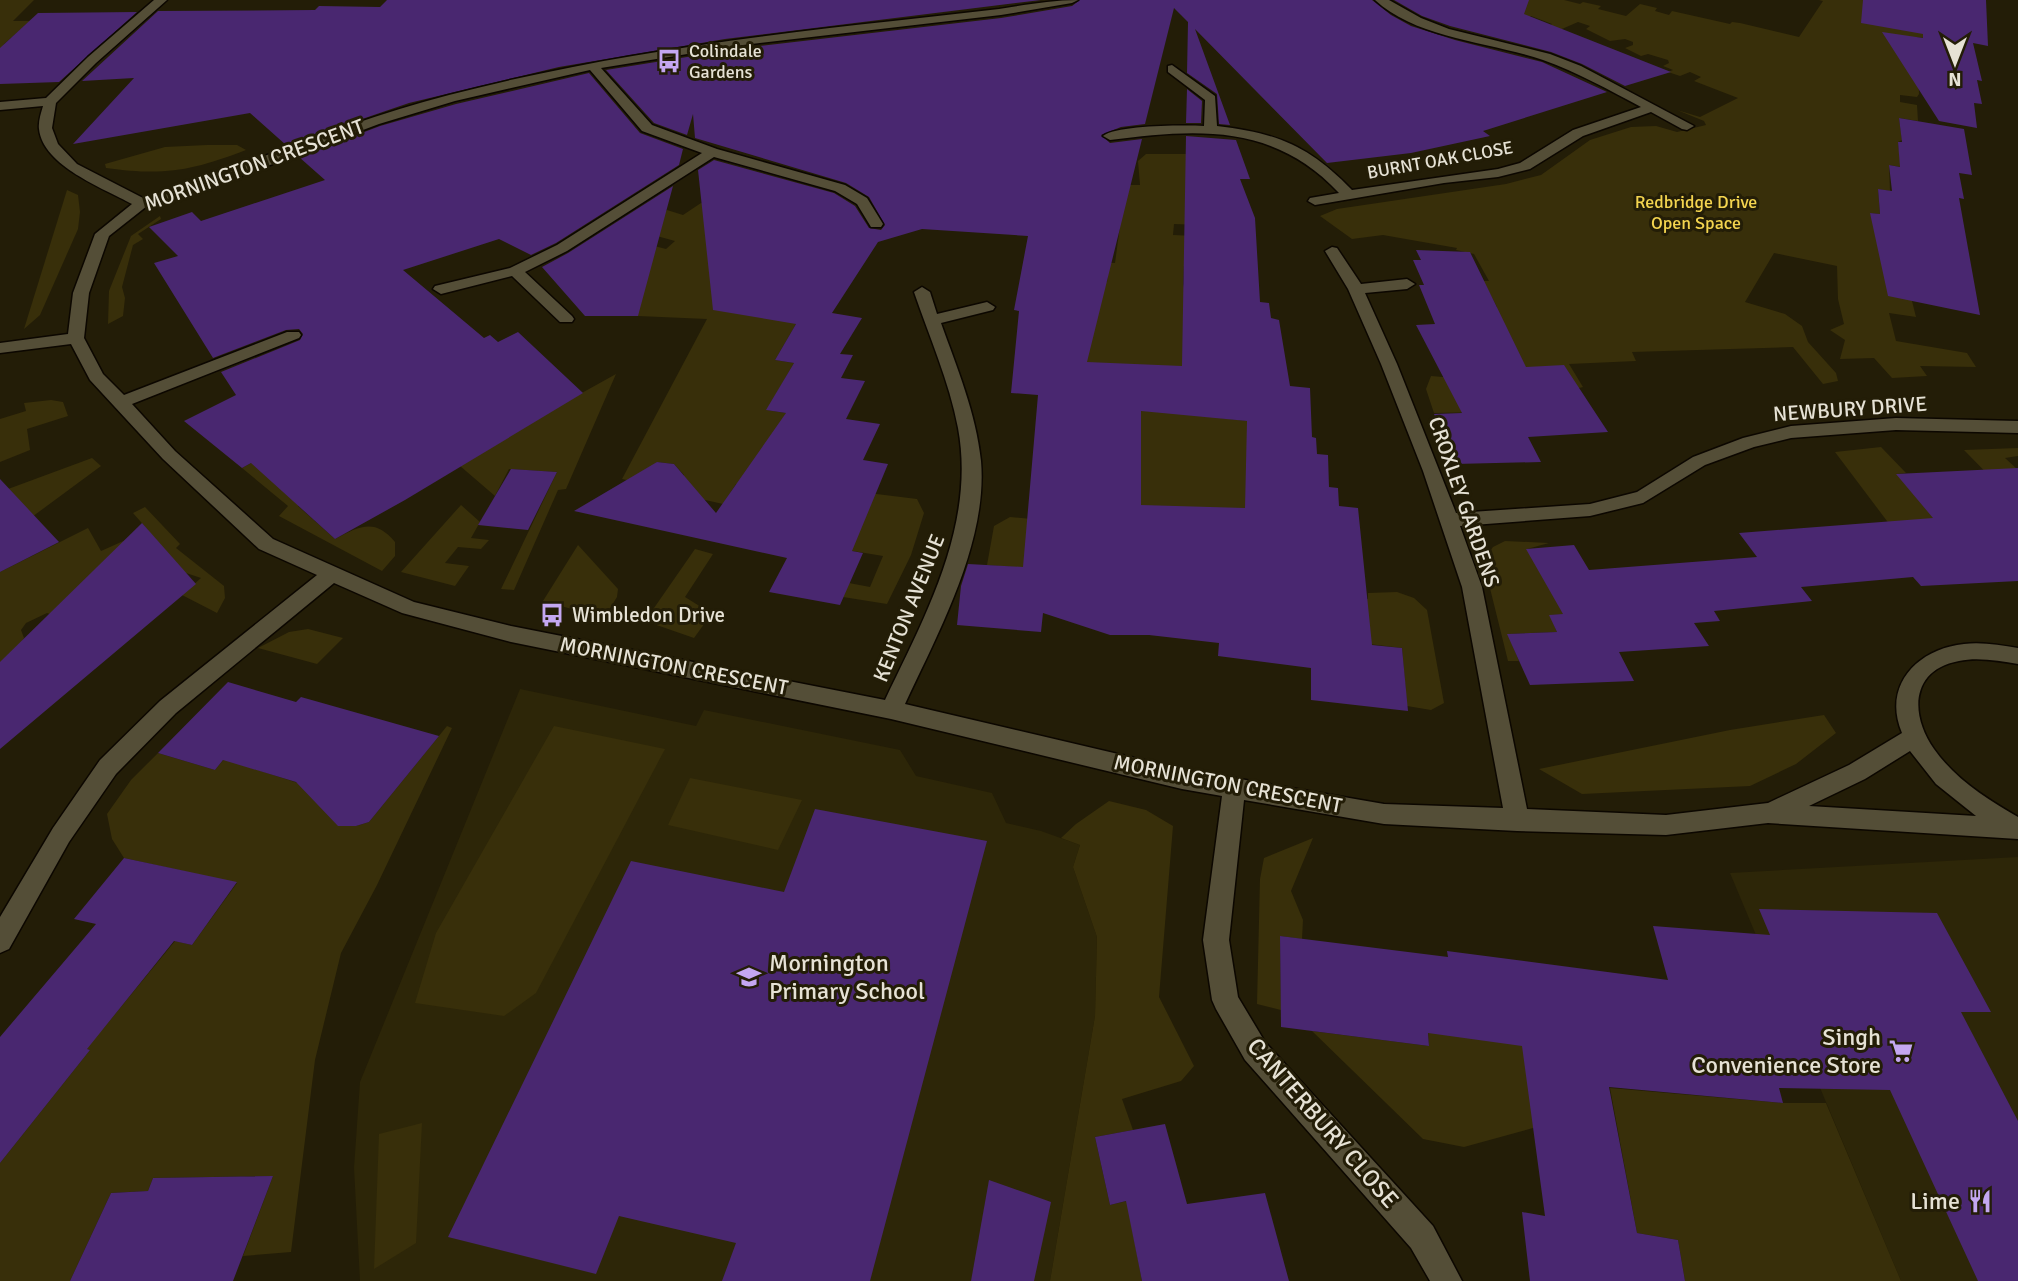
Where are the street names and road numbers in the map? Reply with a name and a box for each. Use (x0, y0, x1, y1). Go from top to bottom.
street label: MORNINGTON CRESCENT (141, 113, 368, 217)
street label: BURNT OAK CLOSE (1365, 136, 1515, 184)
street label: NEWBURY DRIVE (1772, 391, 1928, 427)
street label: CROXLEY GARDENS (1423, 413, 1505, 591)
street label: KENTON AVENUE (868, 530, 950, 686)
street label: MORNINGTON CRESCENT (558, 631, 791, 701)
street label: MORNINGTON CRESCENT (1112, 749, 1345, 819)
street label: CANTERBURY CLOSE (1241, 1032, 1405, 1214)

